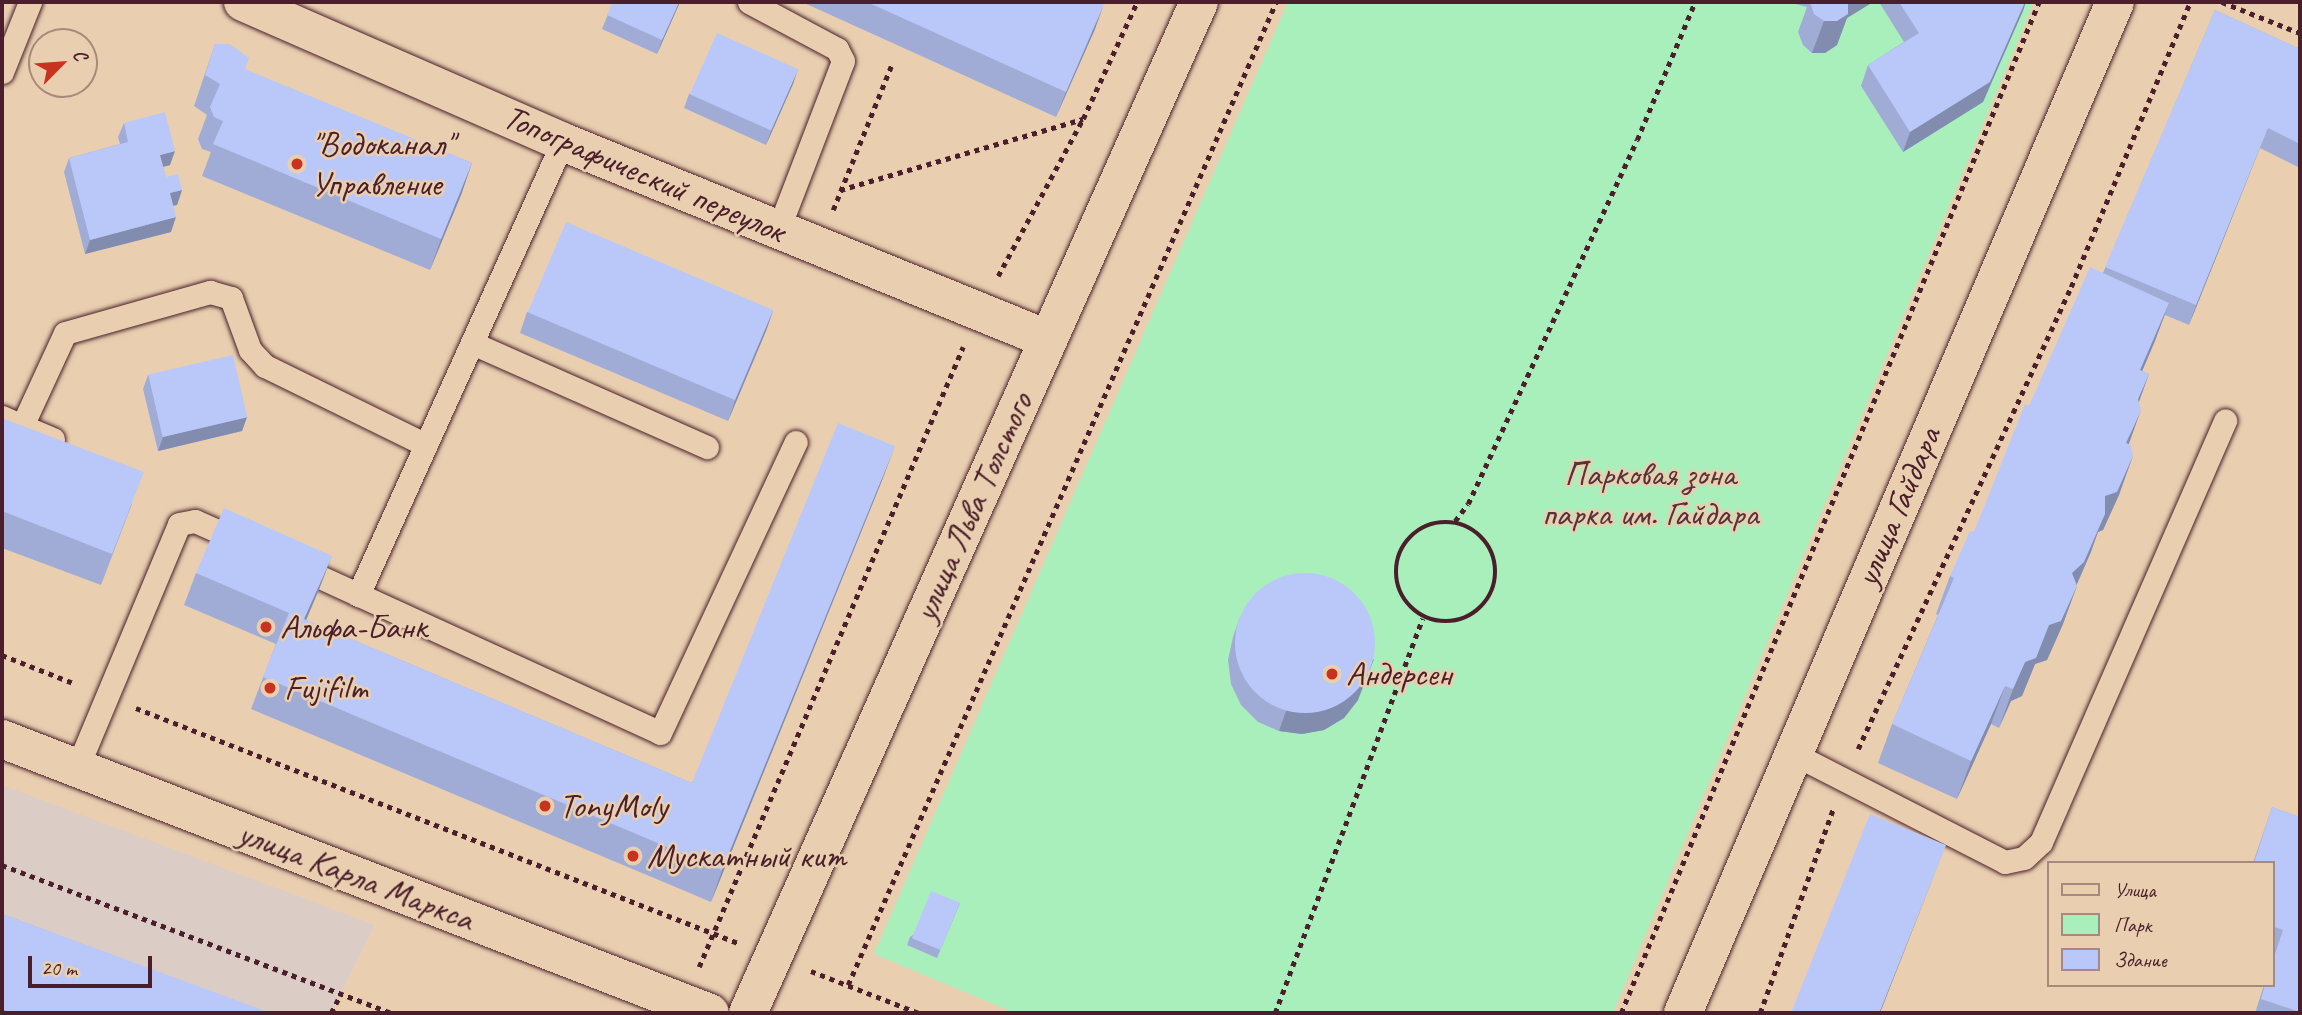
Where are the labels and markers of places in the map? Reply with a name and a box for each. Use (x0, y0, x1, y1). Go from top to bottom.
place label: "Водоканал" Управление (311, 123, 453, 205)
marker: "Водоканал" Управление (289, 156, 305, 172)
place label: Альфа-Банк (280, 606, 427, 648)
marker: Альфа-Банк (258, 619, 274, 635)
place label: Андерсен (1346, 653, 1452, 695)
marker: Андерсен (1324, 666, 1340, 682)
place label: Fujifilm (284, 667, 368, 709)
marker: Fujifilm (262, 680, 278, 696)
place label: TonyMoly (559, 785, 667, 827)
marker: TonyMoly (537, 798, 553, 814)
place label: Мускатный кит (647, 835, 846, 877)
marker: Мускатный кит (625, 848, 641, 864)

